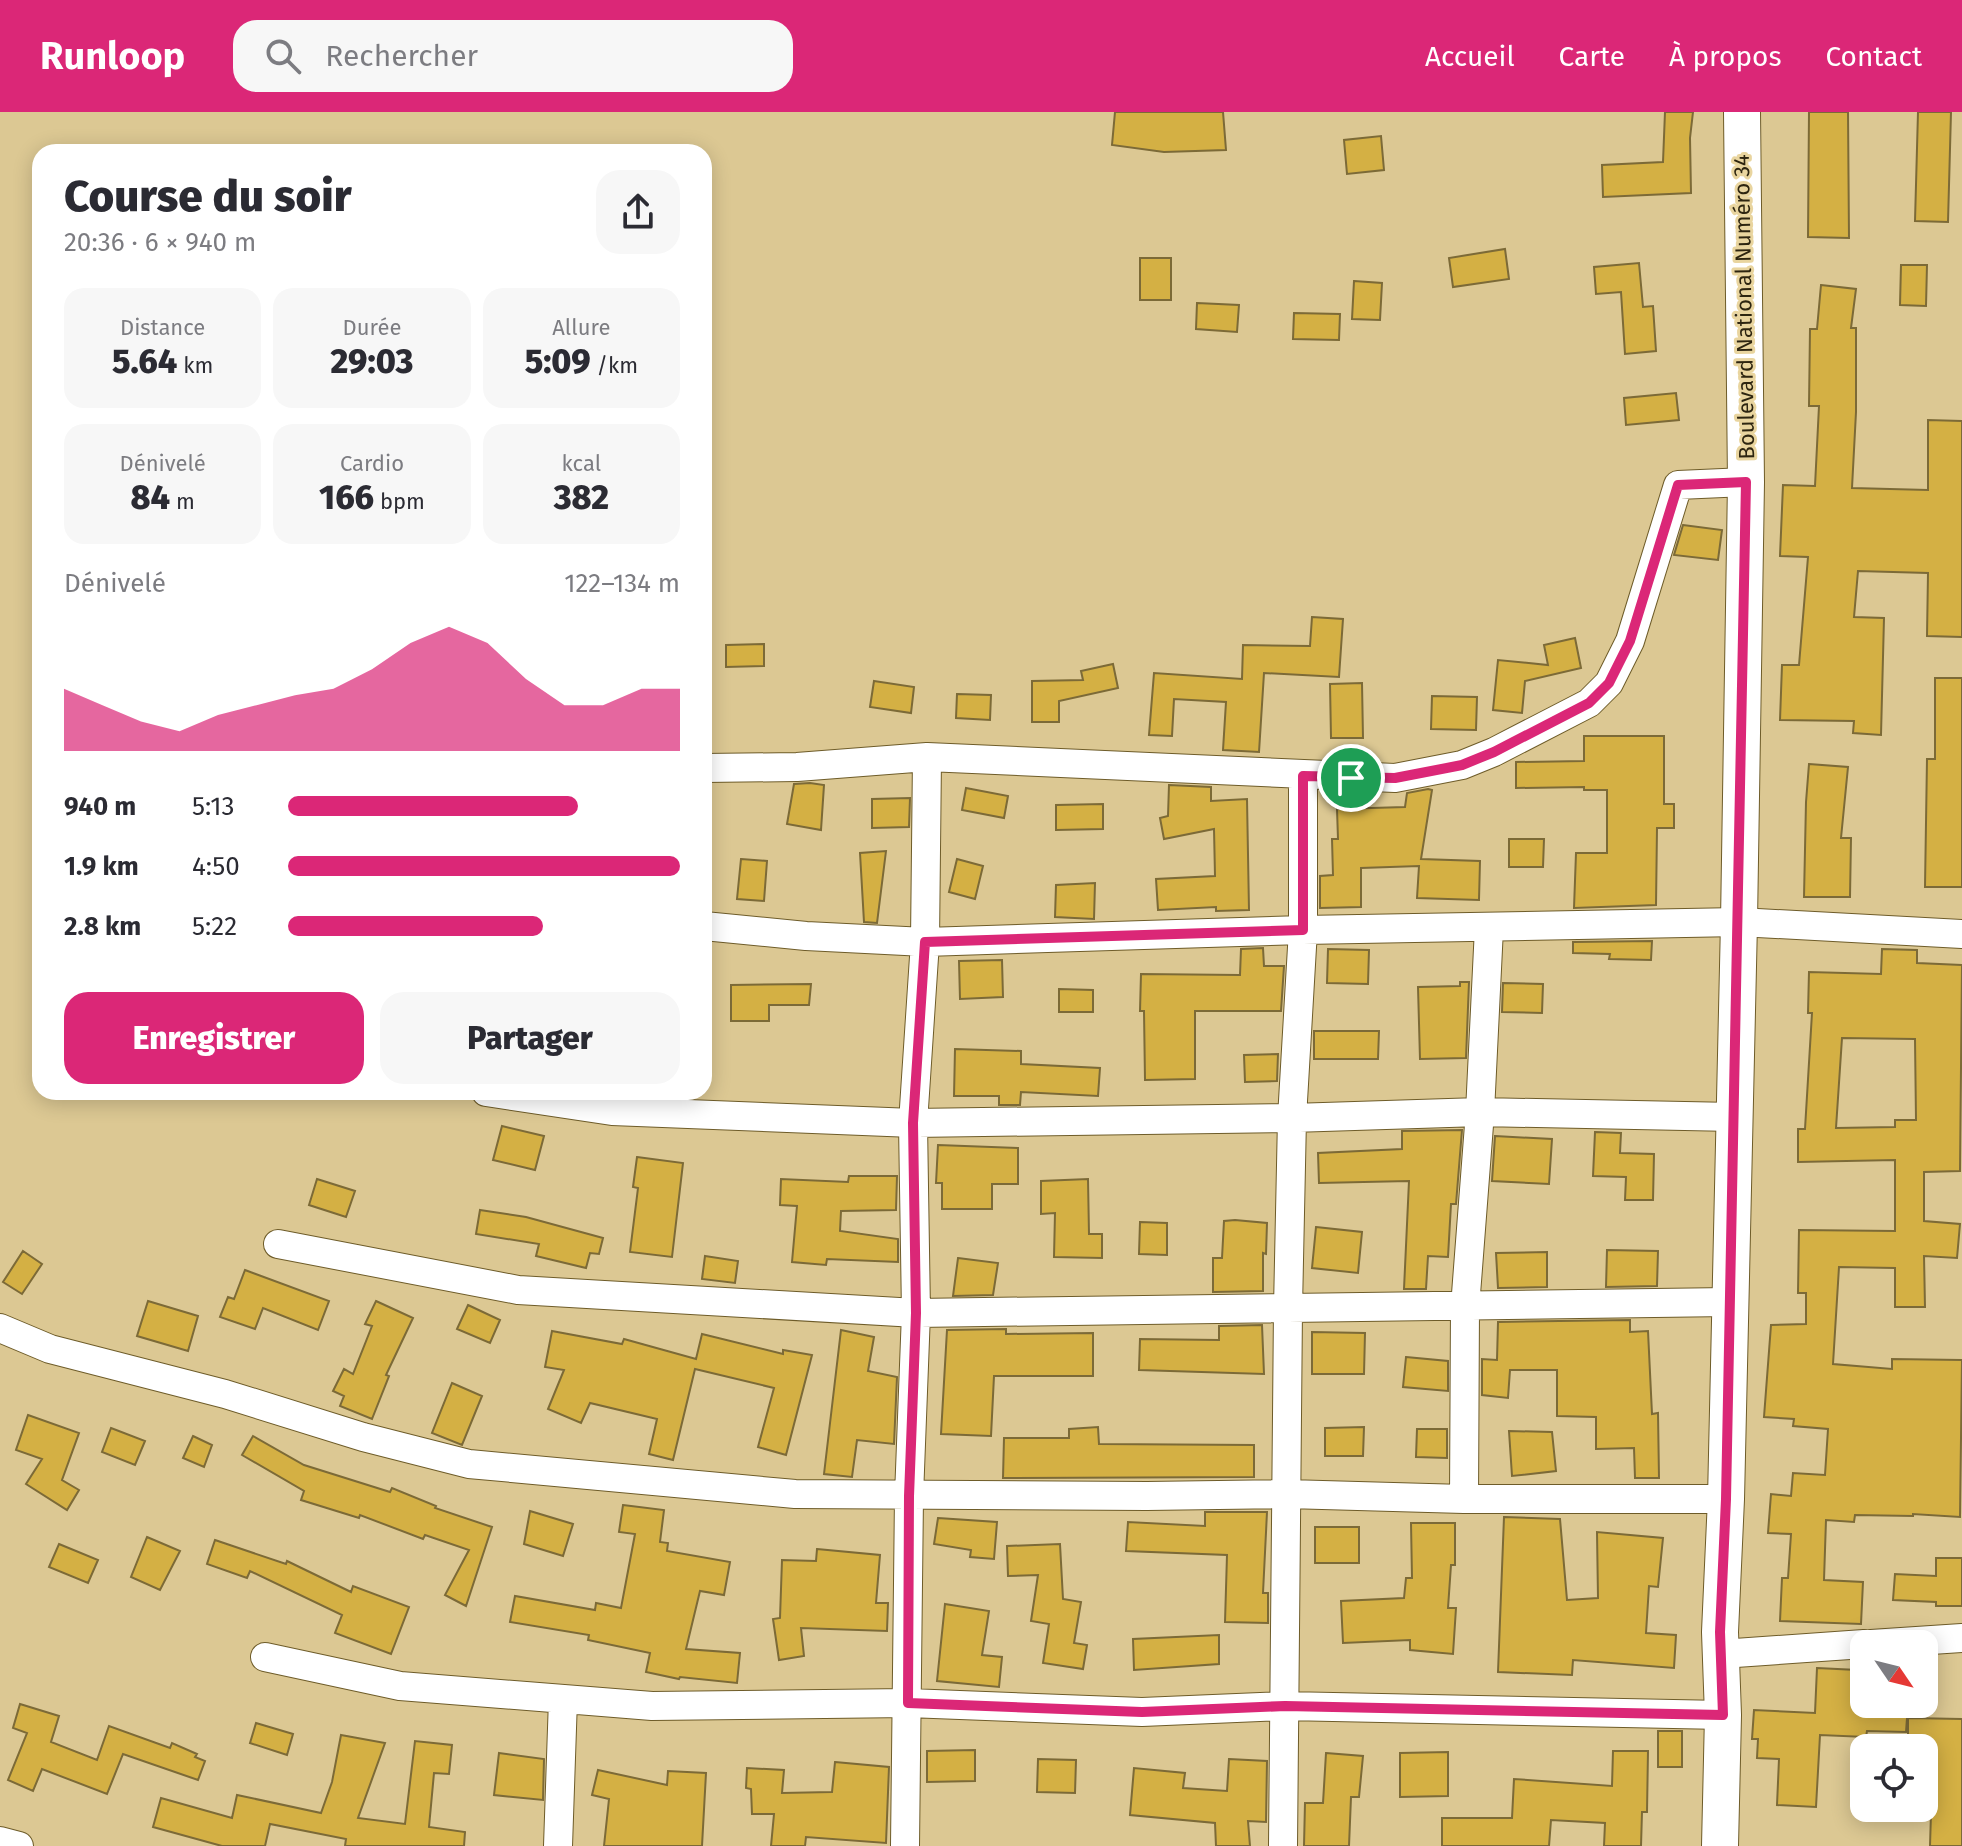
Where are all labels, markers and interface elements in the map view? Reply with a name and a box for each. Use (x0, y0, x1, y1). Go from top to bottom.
search box (233, 20, 793, 92)
text: Runloop (40, 33, 185, 79)
icon: search (261, 34, 305, 78)
text: Rechercher (325, 38, 478, 74)
text: Accueil (1425, 40, 1515, 73)
text: Carte (1559, 40, 1625, 73)
text: À propos (1669, 40, 1781, 73)
text: Contact (1825, 40, 1922, 73)
street label: Boulevard National Numéro 34 (1728, 154, 1760, 460)
text: Course du soir (64, 170, 351, 223)
button: share (596, 170, 680, 254)
text: 20:36 · 6 × 940 m (64, 227, 256, 258)
text: Distance (120, 314, 205, 341)
text: Durée (343, 314, 401, 341)
text: Allure (552, 314, 610, 341)
text: 5.64 (112, 341, 177, 382)
text: 29:03 (331, 341, 413, 382)
text: 5:09 (525, 341, 591, 382)
text: km (177, 352, 213, 379)
text: /km (591, 352, 638, 379)
text: Dénivelé (120, 450, 206, 477)
text: Cardio (340, 450, 404, 477)
text: kcal (562, 450, 601, 477)
text: 84 (131, 477, 170, 518)
text: 166 (319, 477, 374, 518)
text: 382 (554, 477, 609, 518)
text: m (170, 488, 195, 515)
text: bpm (374, 488, 425, 515)
text: Dénivelé (64, 568, 166, 599)
text: 122–134 m (564, 568, 680, 599)
pin (1317, 744, 1385, 812)
icon: arrive (1329, 756, 1373, 800)
text: 940 m (64, 791, 136, 822)
text: 5:13 (192, 791, 234, 822)
text: 1.9 km (64, 851, 139, 882)
text: 4:50 (192, 851, 240, 882)
text: 2.8 km (64, 911, 141, 942)
text: 5:22 (192, 911, 237, 942)
button: Enregistrer (64, 992, 364, 1084)
button: Partager (380, 992, 680, 1084)
north arrow (1850, 1630, 1938, 1718)
map controls (1850, 1630, 1938, 1822)
button: locate (1850, 1734, 1938, 1822)

